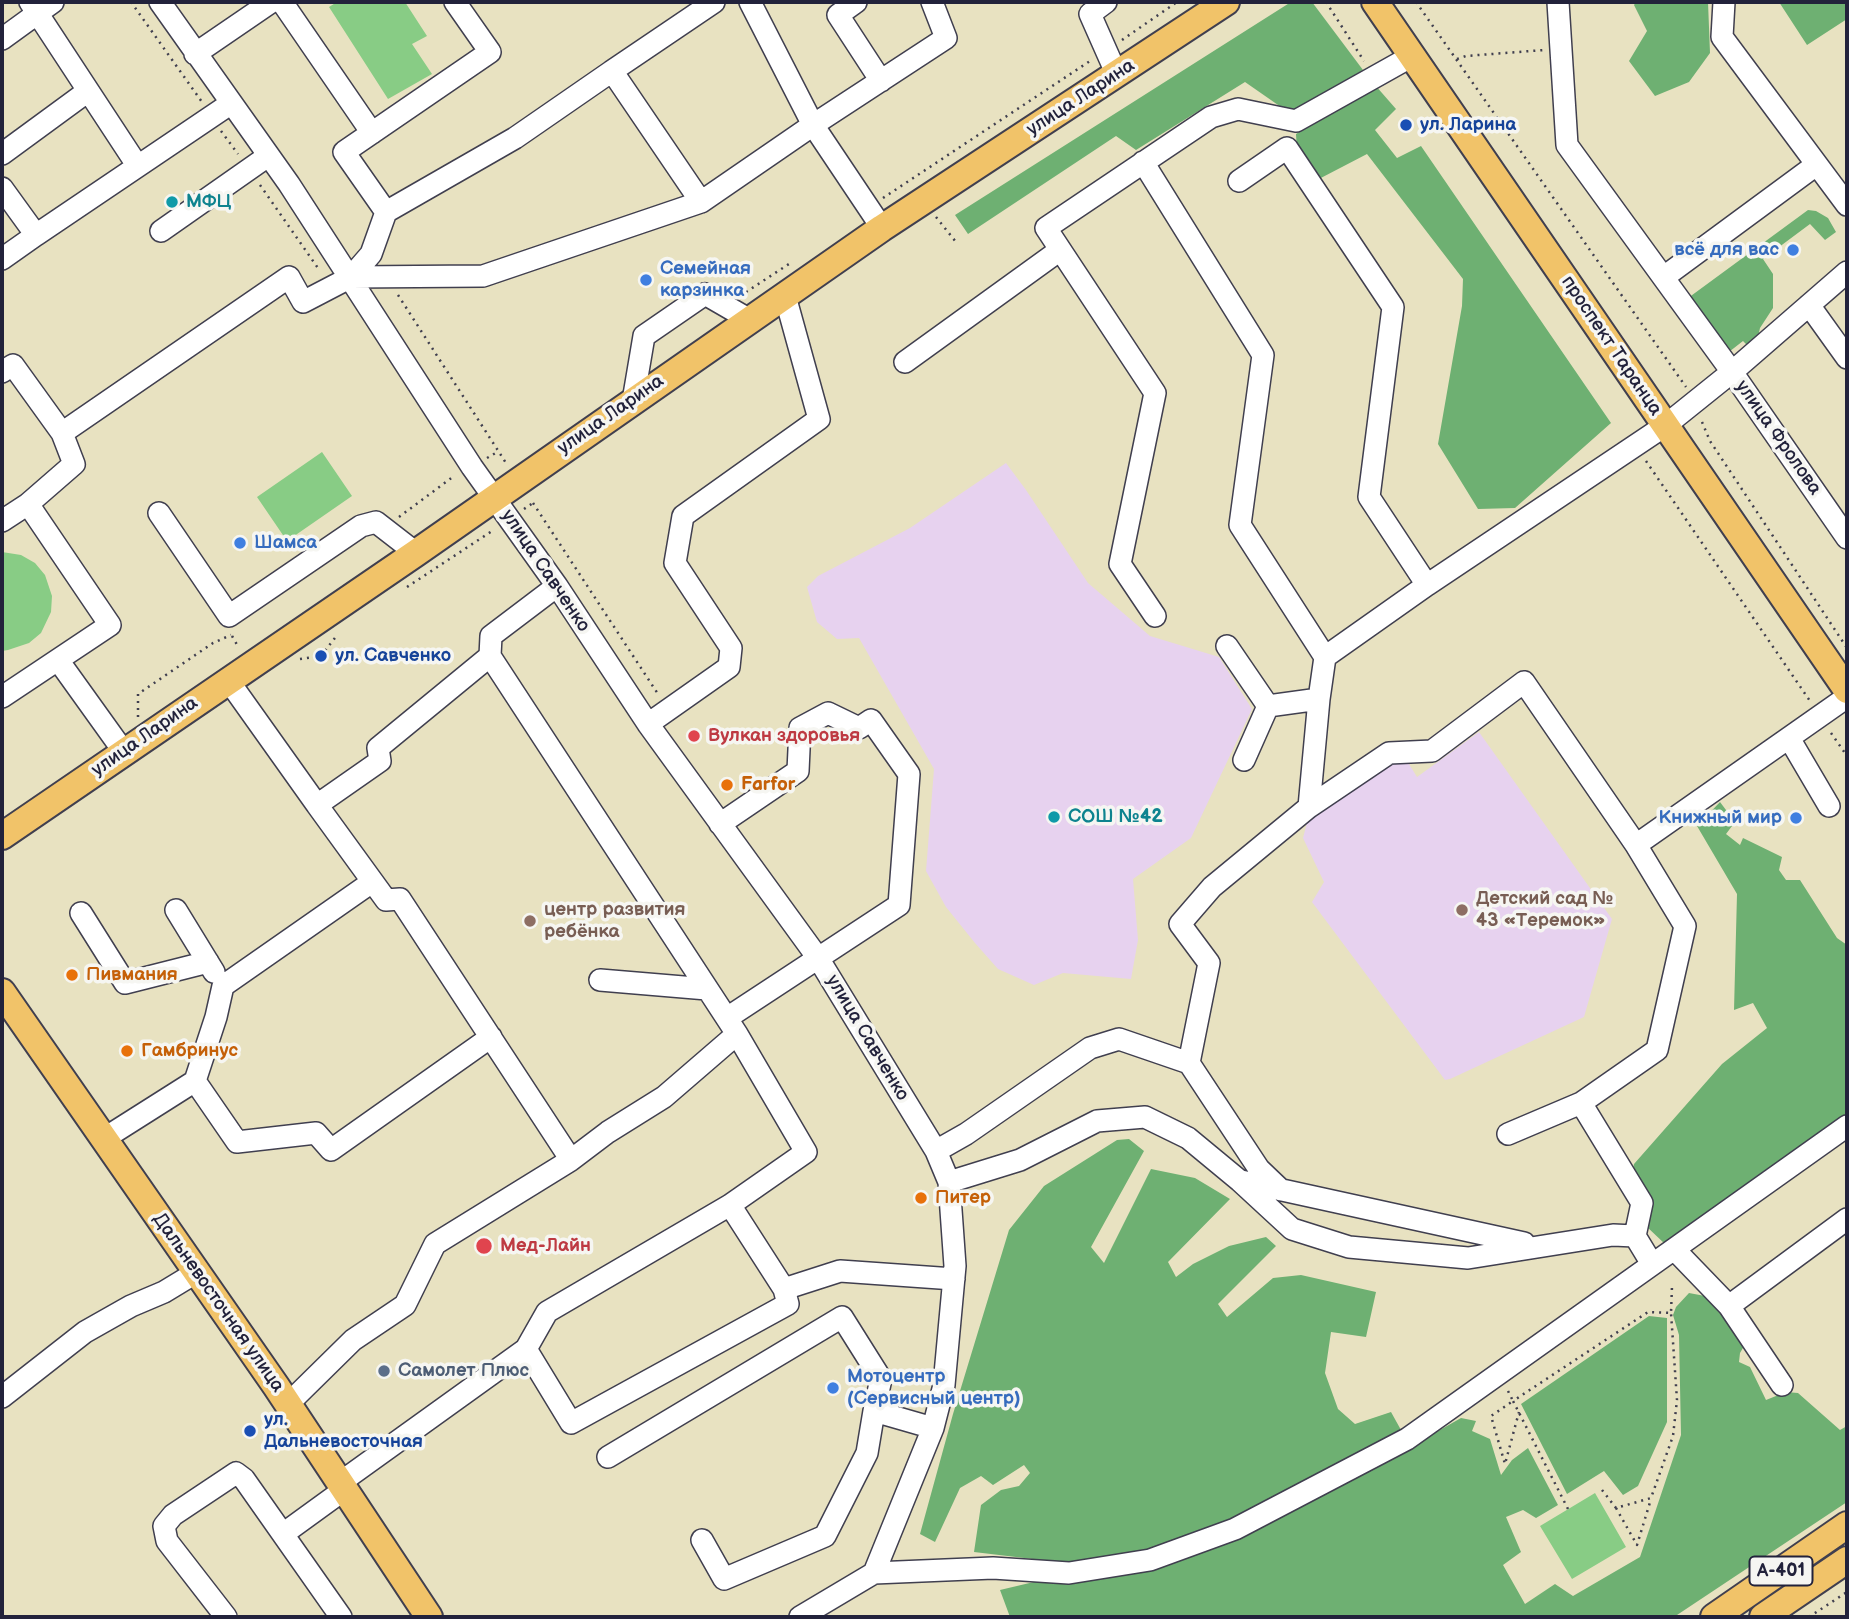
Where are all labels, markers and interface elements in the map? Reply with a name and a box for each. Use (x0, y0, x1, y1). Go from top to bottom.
street label: улица Ларина (1023, 55, 1139, 141)
place label: ул. Ларина (1420, 114, 1516, 136)
marker: ул. Ларина (1398, 117, 1414, 133)
place label: МФЦ (186, 191, 231, 213)
marker: МФЦ (164, 194, 180, 210)
place label: всё для вас (1674, 239, 1779, 261)
marker: всё для вас (1785, 242, 1801, 258)
place label: Семейная карзинка (660, 258, 751, 302)
marker: Семейная карзинка (638, 272, 654, 288)
street label: проспект Таранца (1556, 272, 1666, 420)
street label: улица Ларина (554, 370, 668, 460)
street label: улица Фролова (1730, 376, 1826, 500)
street label: улица Савченко (496, 506, 594, 636)
place label: Шамса (254, 532, 317, 554)
marker: Шамса (232, 535, 248, 551)
place label: ул. Савченко (335, 645, 451, 667)
marker: ул. Савченко (313, 648, 329, 664)
street label: улица Ларина (88, 692, 202, 782)
place label: Вулкан здоровья (708, 725, 860, 747)
marker: Вулкан здоровья (686, 728, 702, 744)
place label: Farfor (741, 774, 795, 796)
marker: Farfor (719, 777, 735, 793)
place label: СОШ №42 (1068, 806, 1163, 828)
place label: Книжный мир (1659, 807, 1782, 829)
marker: СОШ №42 (1046, 809, 1062, 825)
marker: Книжный мир (1788, 810, 1804, 826)
place label: Детский сад № 43 «Теремок» (1476, 888, 1614, 932)
place label: центр развития ребёнка (544, 899, 686, 943)
marker: Детский сад № 43 «Теремок» (1454, 902, 1470, 918)
marker: центр развития ребёнка (522, 913, 538, 929)
place label: Пивмания (86, 964, 178, 986)
marker: Пивмания (64, 967, 80, 983)
street label: улица Савченко (821, 971, 913, 1105)
place label: Гамбринус (141, 1040, 238, 1062)
marker: Гамбринус (119, 1043, 135, 1059)
place label: Питер (935, 1187, 991, 1209)
marker: Питер (913, 1190, 929, 1206)
street label: Дальневосточная улица (147, 1209, 289, 1397)
place label: Мед-Лайн (500, 1235, 591, 1257)
marker: Мед-Лайн (474, 1236, 494, 1256)
place label: Самолет Плюс (398, 1360, 529, 1382)
marker: Самолет Плюс (376, 1363, 392, 1379)
place label: Мотоцентр (Сервисный центр) (847, 1366, 1021, 1410)
marker: Мотоцентр (Сервисный центр) (825, 1380, 841, 1396)
place label: ул. Дальневосточная (264, 1409, 423, 1453)
marker: ул. Дальневосточная (242, 1423, 258, 1439)
road number: А-401 (1750, 1556, 1812, 1586)

